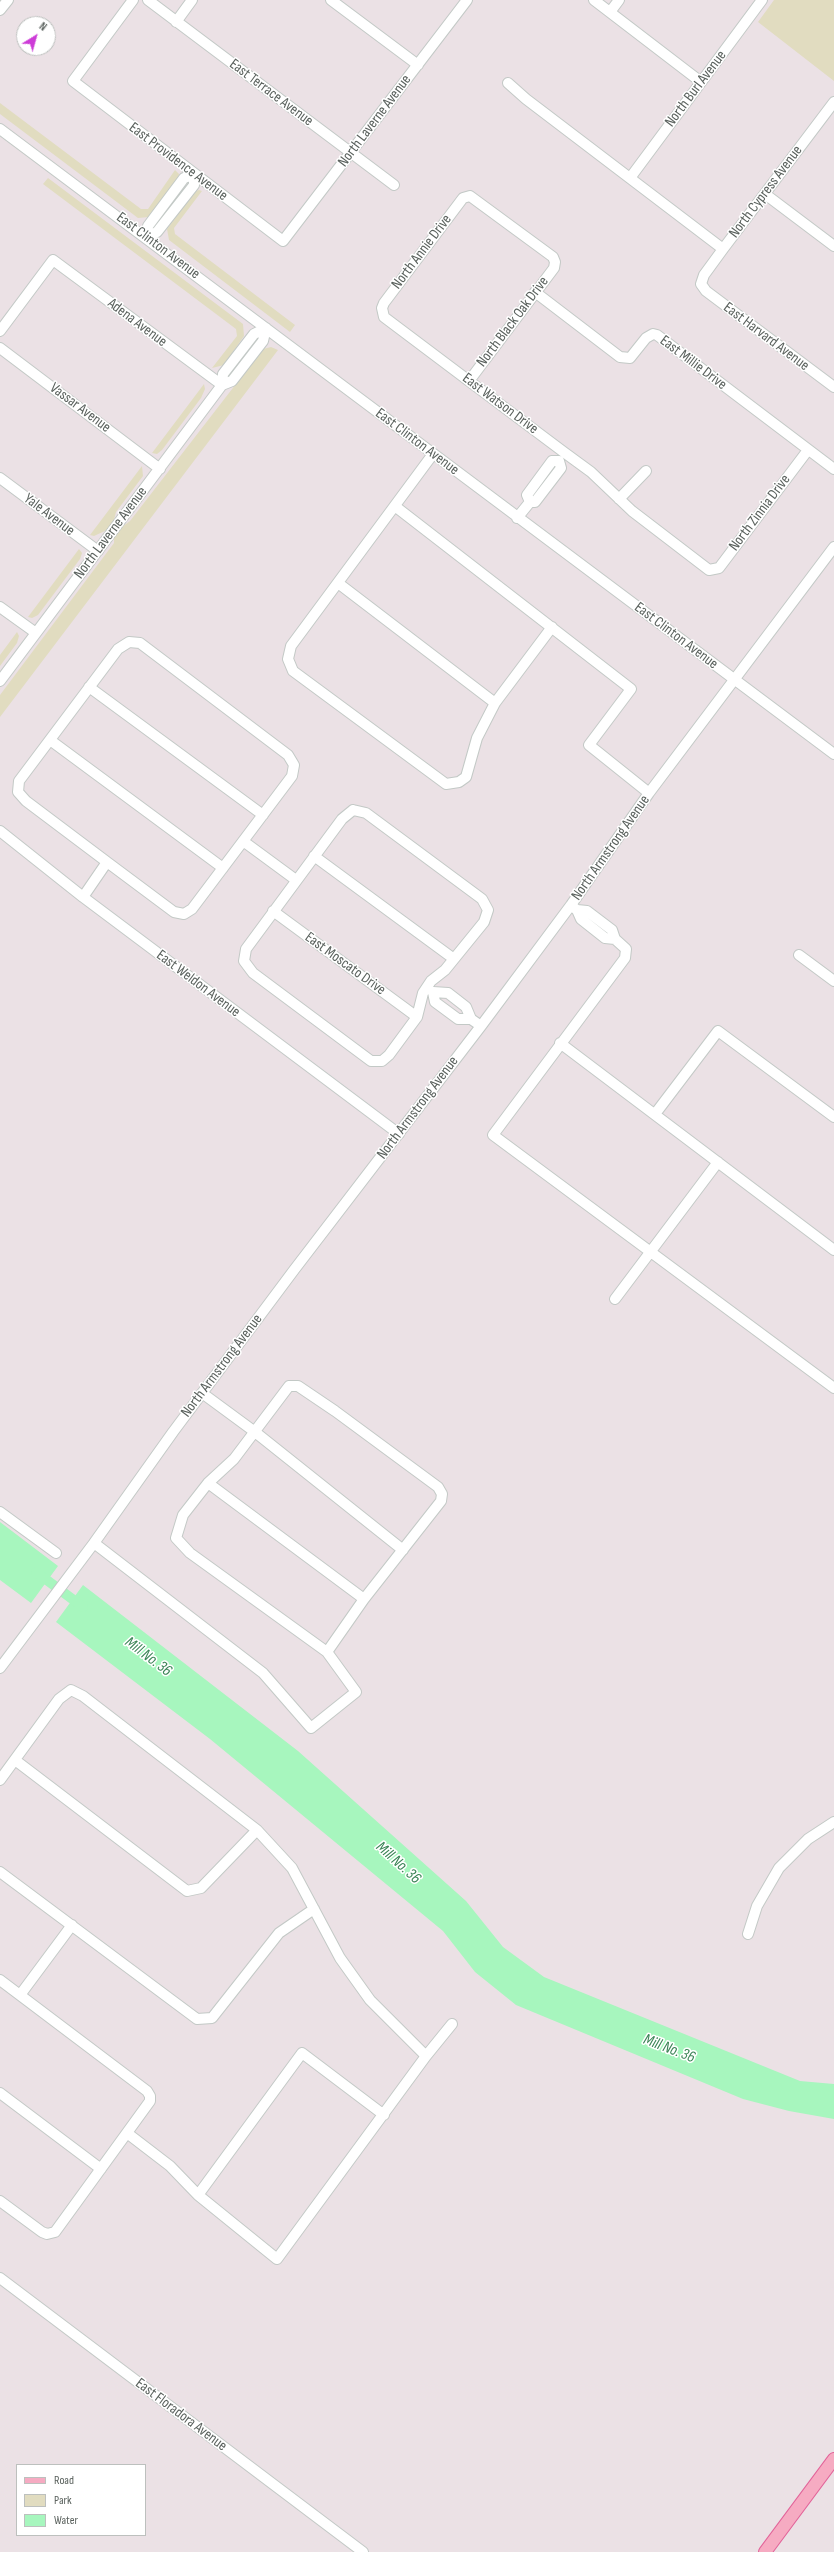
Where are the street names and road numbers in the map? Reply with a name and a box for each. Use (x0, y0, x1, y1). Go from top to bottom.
street label: North Burl Avenue (661, 47, 731, 131)
street label: East Terrace Avenue (226, 56, 316, 130)
street label: North Laverne Avenue (335, 71, 415, 171)
street label: East Providence Avenue (125, 119, 231, 205)
street label: North Cypress Avenue (725, 142, 807, 242)
street label: East Clinton Avenue (113, 209, 203, 283)
street label: North Annie Drive (388, 211, 456, 293)
street label: North Black Oak Drive (473, 273, 553, 371)
street label: Adena Avenue (104, 295, 170, 351)
street label: East Harvard Avenue (720, 299, 812, 375)
street label: East Millie Drive (656, 332, 730, 394)
street label: East Watson Drive (459, 370, 541, 438)
street label: Vassar Avenue (46, 379, 114, 437)
street label: East Clinton Avenue (372, 405, 462, 479)
street label: North Zinnia Drive (726, 471, 794, 555)
street label: North Laverne Avenue (71, 483, 151, 583)
street label: Yale Avenue (20, 490, 78, 540)
street label: East Clinton Avenue (631, 599, 721, 673)
street label: North Armstrong Avenue (568, 792, 654, 904)
street label: East Moscato Drive (301, 929, 389, 999)
street label: East Weldon Avenue (153, 947, 243, 1021)
street label: North Armstrong Avenue (373, 1053, 463, 1163)
street label: North Armstrong Avenue (177, 1311, 267, 1421)
street label: East Floradora Avenue (132, 2375, 230, 2455)

